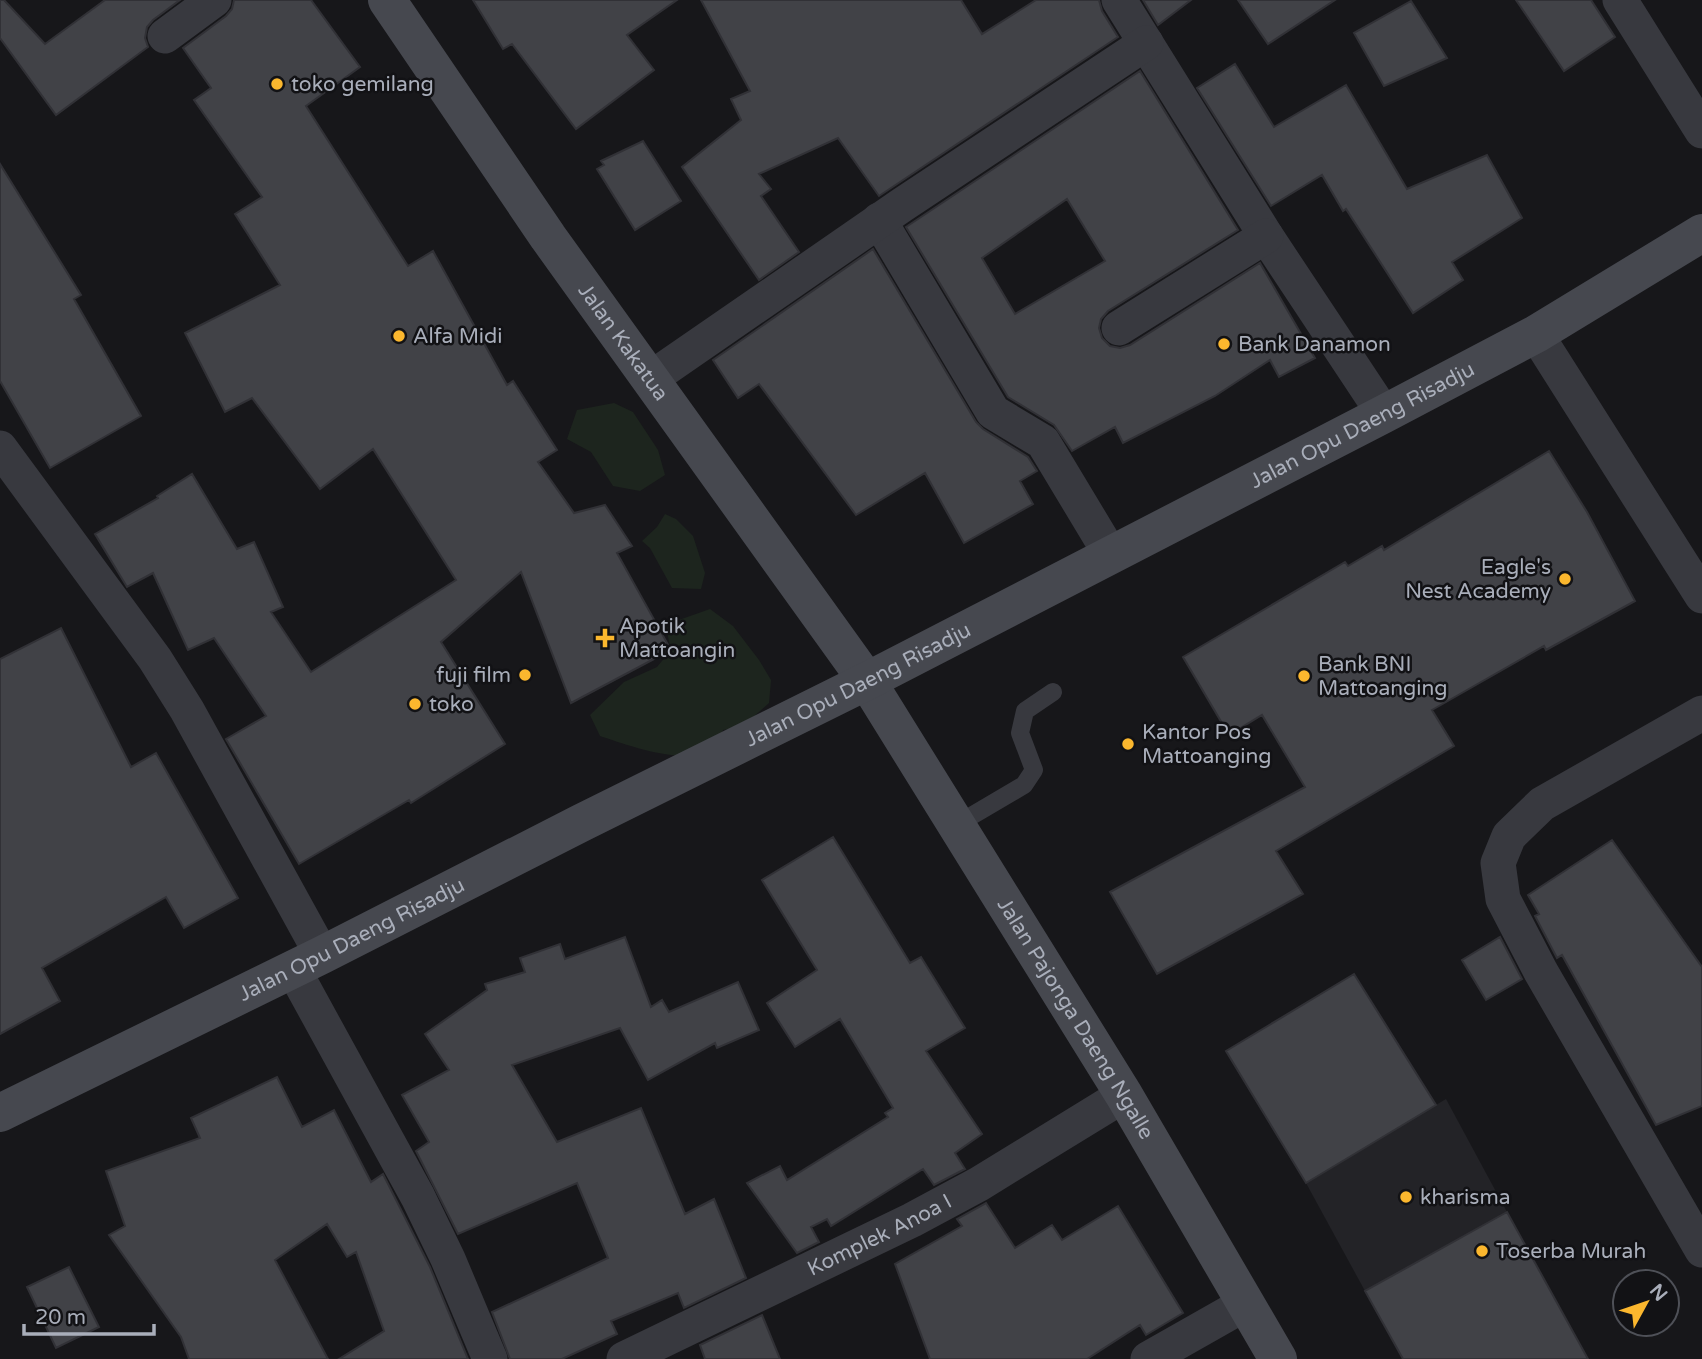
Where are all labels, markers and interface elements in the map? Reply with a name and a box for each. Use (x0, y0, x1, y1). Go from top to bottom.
place label: toko gemilang (291, 72, 434, 97)
marker: toko gemilang (269, 76, 285, 92)
street label: Jalan Kakatua (573, 279, 674, 406)
place label: Alfa Midi (413, 324, 503, 349)
marker: Alfa Midi (391, 328, 407, 344)
place label: Bank Danamon (1238, 332, 1391, 357)
marker: Bank Danamon (1216, 336, 1232, 352)
street label: Jalan Opu Daeng Risadju (1246, 356, 1479, 494)
place label: Eagle's Nest Academy (1405, 555, 1551, 604)
marker: Eagle's Nest Academy (1557, 571, 1573, 587)
place label: Apotik Mattoangin (619, 614, 735, 663)
street label: Jalan Opu Daeng Risadju (741, 617, 975, 752)
marker: Apotik Mattoangin (597, 630, 613, 646)
place label: Bank BNI Mattoanging (1318, 652, 1448, 701)
place label: fuji film (436, 663, 511, 688)
marker: fuji film (517, 667, 533, 683)
marker: Bank BNI Mattoanging (1296, 668, 1312, 684)
place label: toko (429, 692, 474, 717)
marker: toko (407, 696, 423, 712)
place label: Kantor Pos Mattoanging (1142, 720, 1272, 769)
marker: Kantor Pos Mattoanging (1120, 736, 1136, 752)
street label: Jalan Opu Daeng Risadju (234, 872, 469, 1007)
street label: Jalan Pajonga Daeng Ngalle (992, 893, 1159, 1144)
place label: kharisma (1420, 1185, 1510, 1210)
street label: Komplek Anoa I (803, 1189, 956, 1281)
marker: kharisma (1398, 1189, 1414, 1205)
place label: Toserba Murah (1496, 1239, 1646, 1264)
marker: Toserba Murah (1474, 1243, 1490, 1259)
north arrow (1611, 1268, 1681, 1338)
text: N (1645, 1280, 1672, 1306)
scale bar (24, 1292, 154, 1336)
text: 20 m (35, 1305, 86, 1330)

